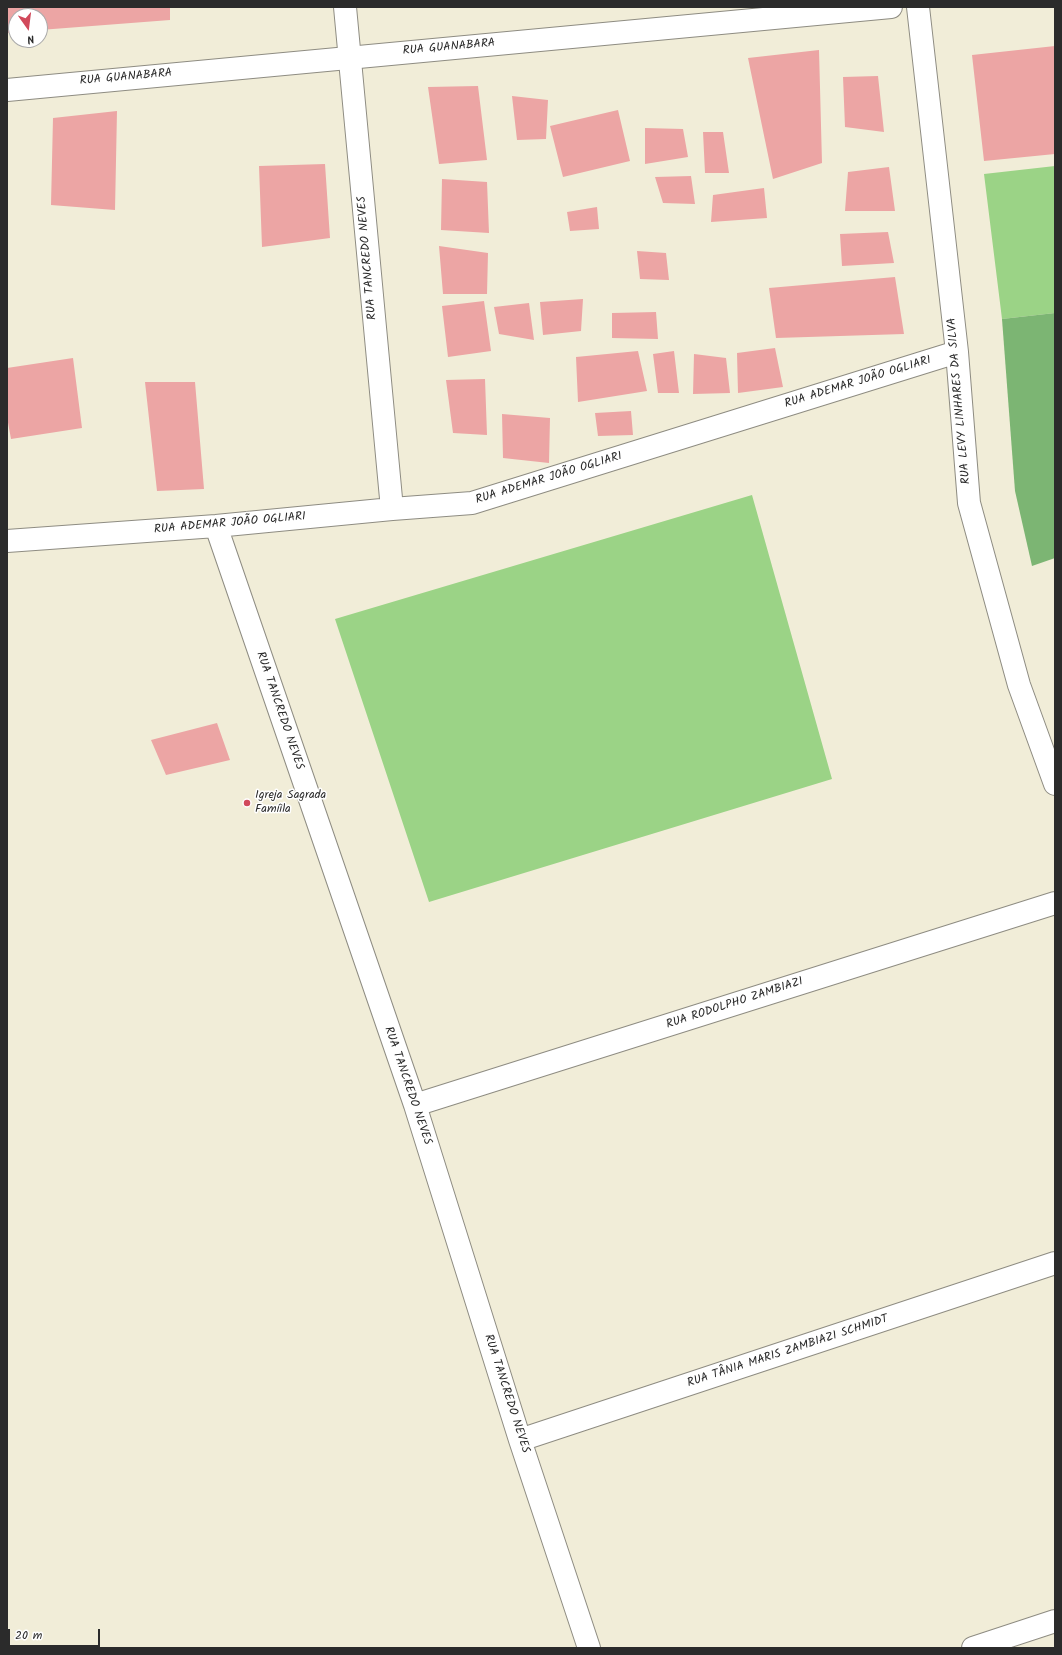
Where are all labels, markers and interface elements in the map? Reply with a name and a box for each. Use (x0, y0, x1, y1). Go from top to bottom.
north arrow (8, 8, 48, 48)
text: N (25, 29, 36, 48)
street label: RUA GUANABARA (402, 37, 496, 59)
street label: RUA GUANABARA (79, 67, 173, 89)
street label: RUA TANCREDO NEVES (355, 196, 381, 320)
street label: RUA LEVY LINHARES DA SILVA (946, 317, 974, 485)
street label: RUA ADEMAR JOÃO OGLIARI (783, 354, 933, 412)
street label: RUA ADEMAR JOÃO OGLIARI (474, 450, 624, 508)
street label: RUA ADEMAR JOÃO OGLIARI (153, 510, 307, 538)
street label: RUA TANCREDO NEVES (252, 650, 306, 772)
place label: Igreja Sagrada Famíila (255, 789, 326, 817)
marker: Igreja Sagrada Famíila (242, 798, 252, 808)
street label: RUA RODOLPHO ZAMBIAZI (665, 975, 805, 1033)
street label: RUA TANCREDO NEVES (380, 1025, 434, 1147)
street label: RUA TÂNIA MARIS ZAMBIAZI SCHMIDT (686, 1313, 890, 1391)
street label: RUA TANCREDO NEVES (480, 1333, 532, 1455)
scale bar (10, 1621, 102, 1647)
text: 20 m (15, 1626, 42, 1645)

